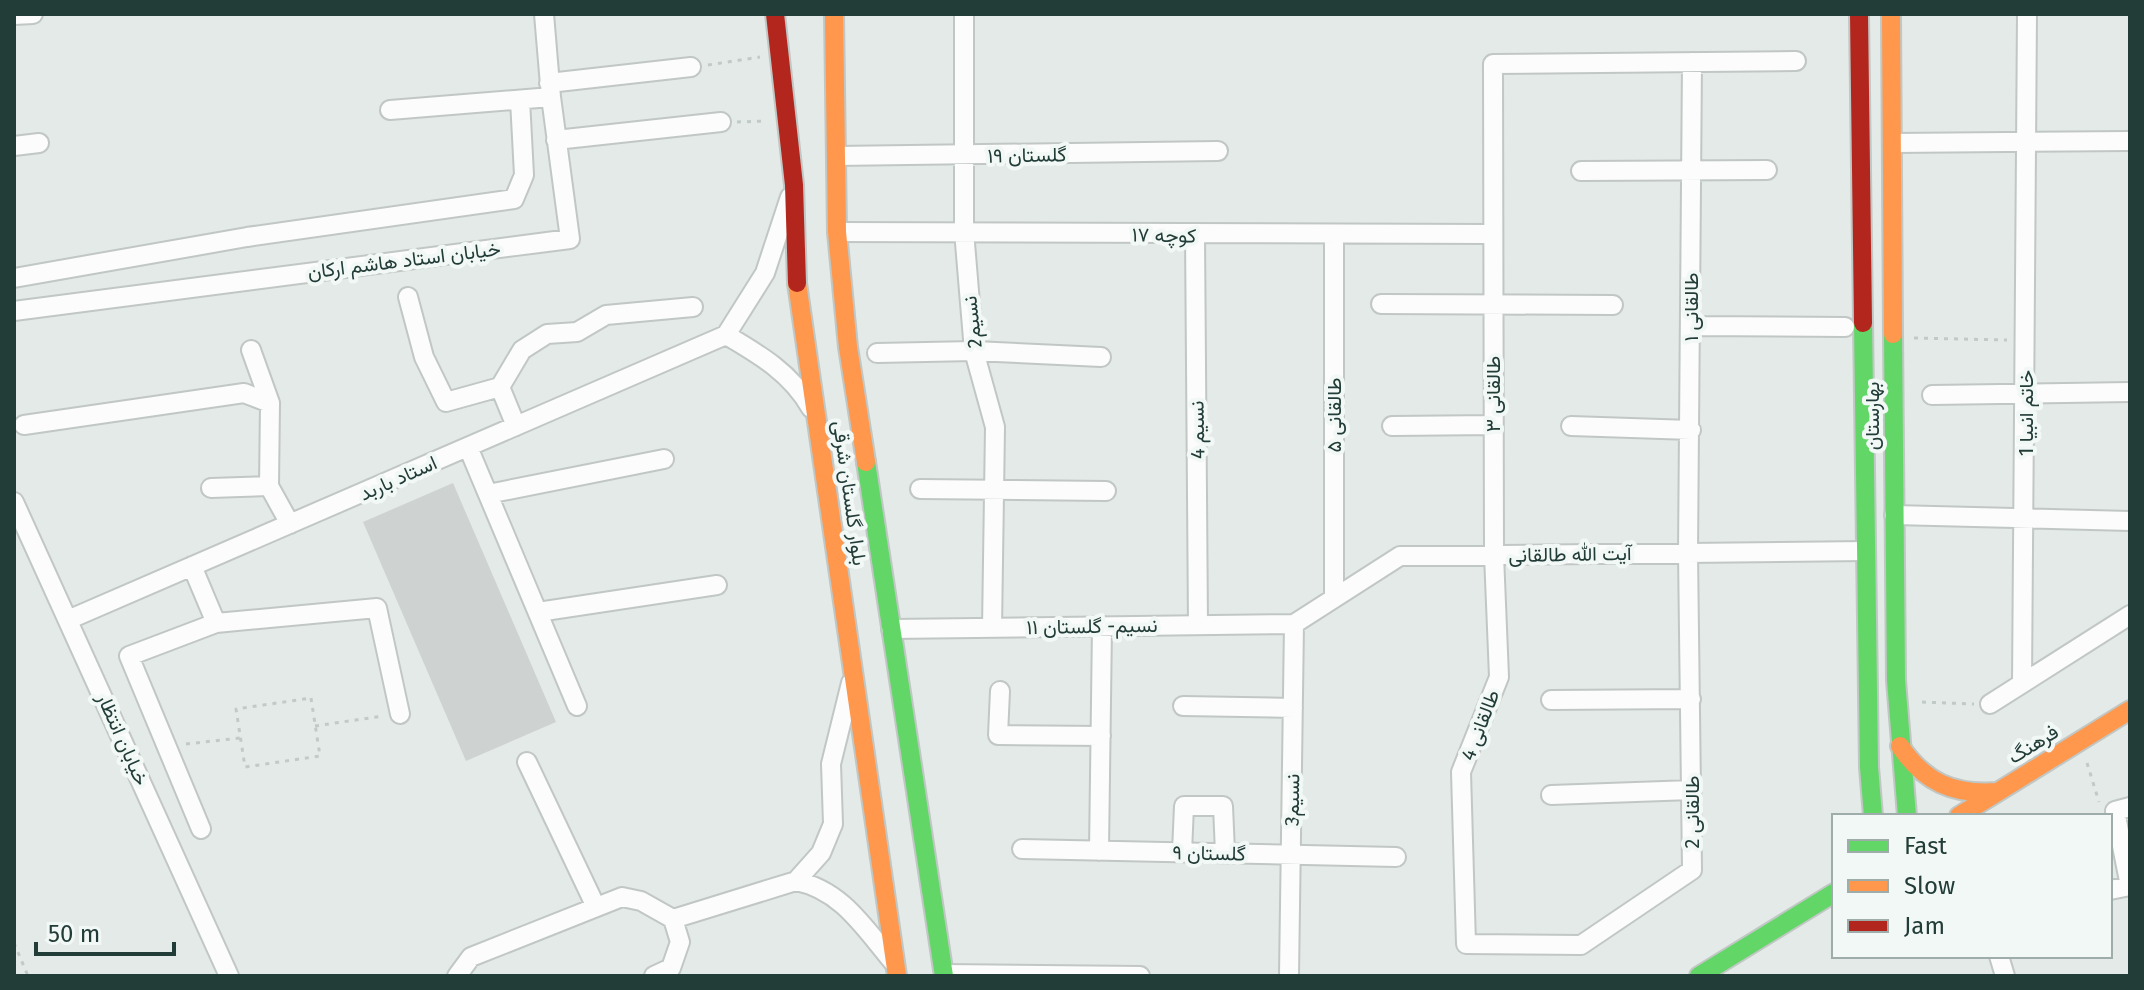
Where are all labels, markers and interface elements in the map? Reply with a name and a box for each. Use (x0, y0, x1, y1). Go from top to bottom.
street label: گلستان ۱۹ (987, 142, 1067, 168)
street label: کوچه ۱۷ (1132, 222, 1197, 250)
street label: خیابان استاد هاشم ارکان (306, 236, 502, 285)
street label: طالقانی ۱ (1679, 273, 1703, 341)
street label: نسیم2 (957, 295, 988, 349)
street label: طالقانی ۳ (1481, 356, 1505, 432)
street label: خاتم انبیا 1 (2014, 370, 2039, 456)
street label: طالقانی ۵ (1322, 378, 1346, 453)
street label: بهارستان (1860, 382, 1885, 450)
street label: نسیم 4 (1184, 401, 1211, 459)
street label: بلوار گلستان شرقی (827, 419, 872, 567)
street label: استاد باربد (356, 450, 441, 507)
street label: آیت الله طالقانی (1508, 541, 1633, 567)
street label: نسیم- گلستان ۱۱ (1026, 613, 1158, 640)
street label: طالقانی 4 (1456, 686, 1504, 764)
street label: خیابان انتظار (91, 688, 154, 789)
street label: فرهنگ (2003, 719, 2063, 770)
street label: نسیم3 (1280, 774, 1305, 826)
street label: طالقانی 2 (1680, 775, 1704, 849)
legend (1832, 814, 2112, 958)
text: Fast (1904, 832, 1947, 860)
street label: گلستان ۹ (1172, 840, 1246, 866)
text: Slow (1904, 872, 1955, 900)
scale bar (36, 906, 174, 956)
text: Jam (1904, 912, 1945, 940)
text: 50 m (48, 920, 100, 948)

